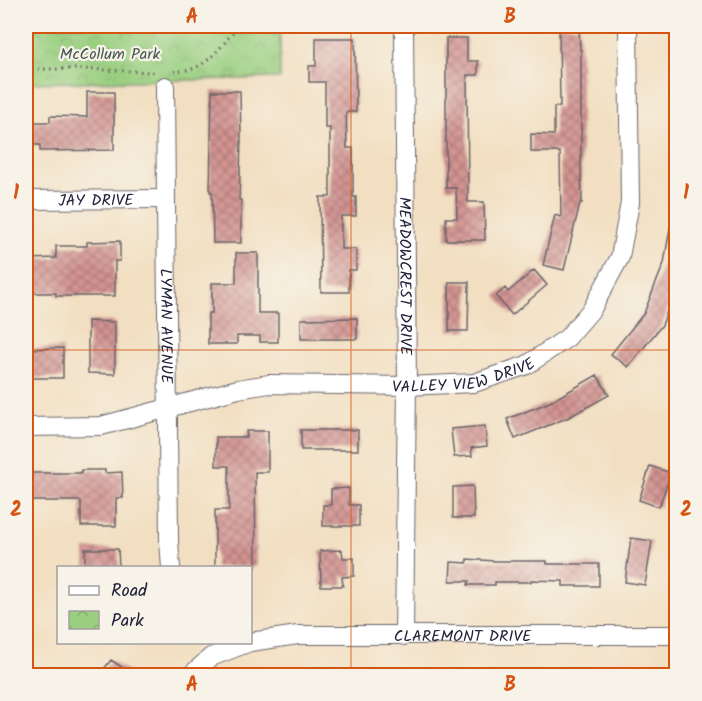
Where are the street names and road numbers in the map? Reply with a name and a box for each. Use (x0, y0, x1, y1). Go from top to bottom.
street label: JAY DRIVE (58, 188, 134, 214)
street label: MEADOWCREST DRIVE (391, 197, 418, 356)
street label: LYMAN AVENUE (153, 268, 179, 384)
street label: VALLEY VIEW DRIVE (392, 352, 541, 400)
street label: CLAREMONT DRIVE (394, 624, 532, 649)

